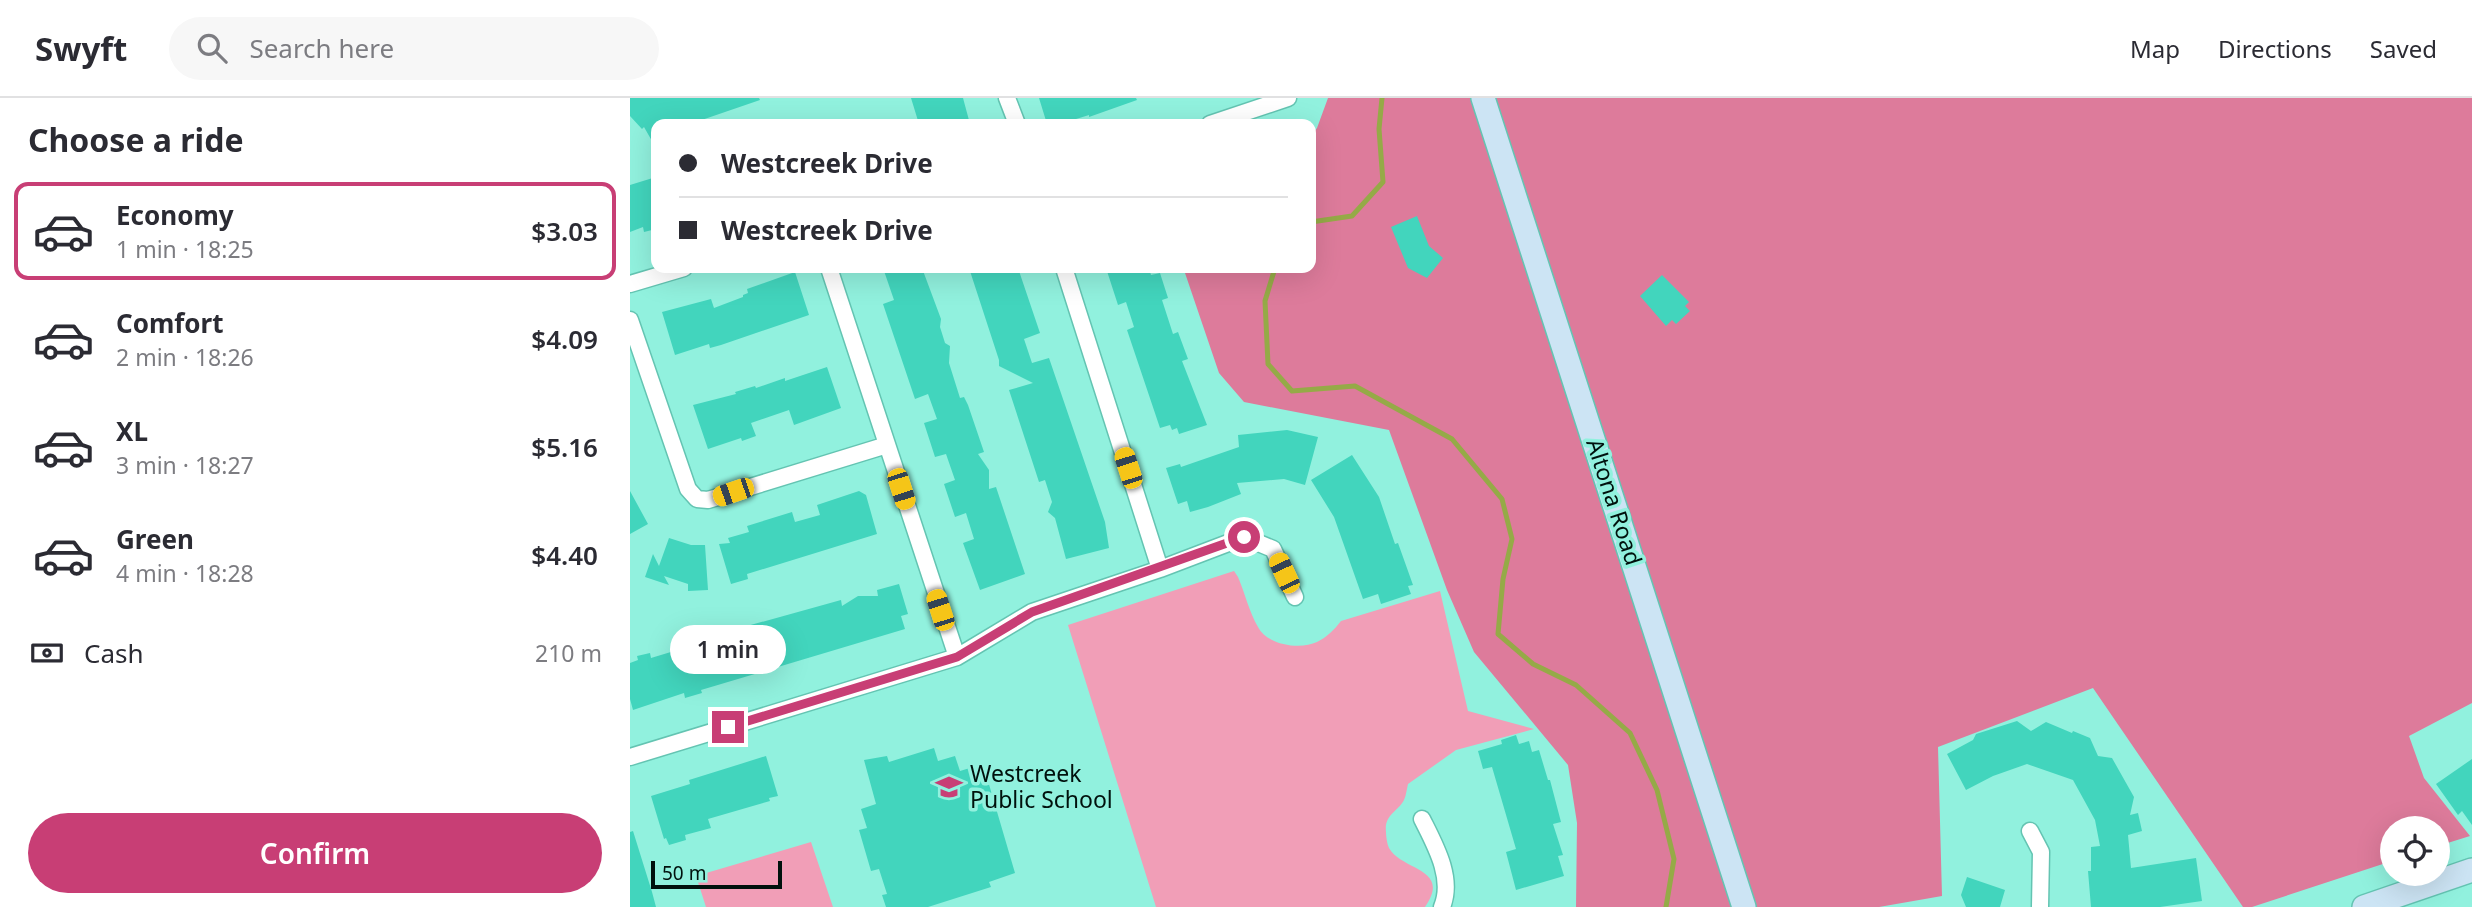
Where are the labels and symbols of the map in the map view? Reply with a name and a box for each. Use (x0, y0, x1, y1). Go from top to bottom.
street label: Altona Road (1579, 434, 1650, 569)
car (1112, 445, 1145, 491)
car (885, 466, 918, 512)
car (710, 475, 757, 509)
route start (1228, 521, 1260, 553)
car (1266, 550, 1303, 596)
car (924, 587, 957, 633)
callout: 1 min (670, 626, 786, 674)
route end (712, 711, 744, 743)
place label: Westcreek Public School (970, 757, 1113, 815)
school or university icon: Westcreek Public School (934, 772, 964, 802)
scale bar (651, 858, 782, 890)

